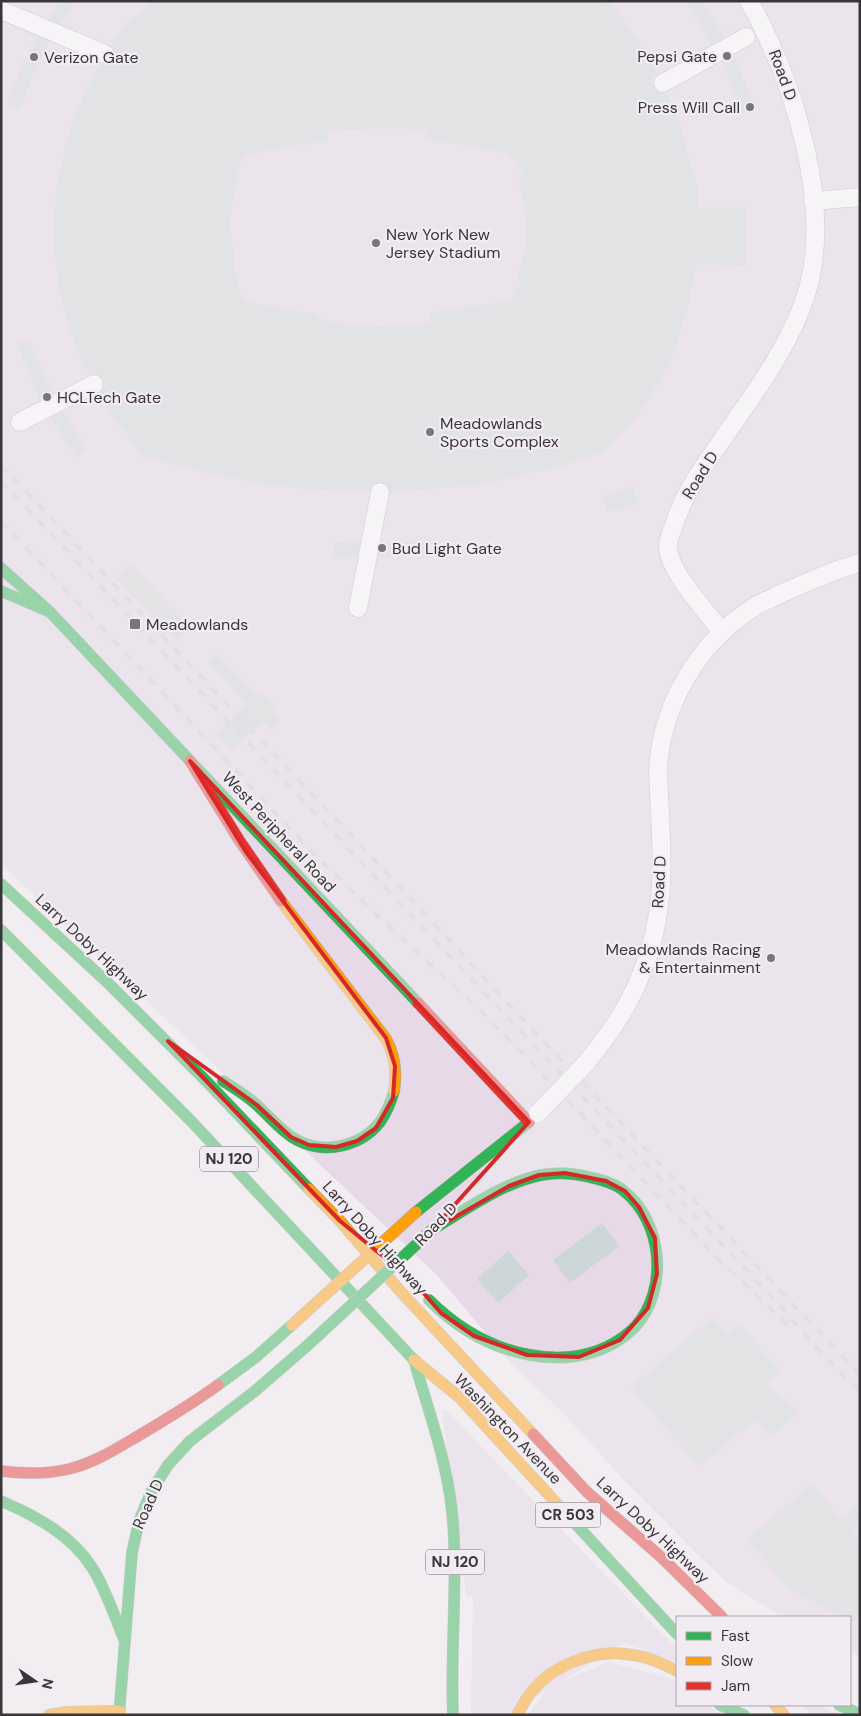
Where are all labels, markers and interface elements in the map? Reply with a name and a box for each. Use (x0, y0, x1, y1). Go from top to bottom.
place label: Pepsi Gate (637, 46, 717, 67)
place label: Verizon Gate (44, 47, 139, 68)
street label: Road D (764, 47, 802, 103)
marker: Pepsi Gate (721, 50, 733, 62)
marker: Verizon Gate (28, 51, 40, 63)
place label: Press Will Call (638, 97, 740, 118)
marker: Press Will Call (744, 101, 756, 113)
place label: New York New Jersey Stadium (386, 224, 501, 263)
marker: New York New Jersey Stadium (370, 237, 382, 249)
place label: HCLTech Gate (57, 387, 161, 408)
marker: HCLTech Gate (41, 391, 53, 403)
place label: Meadowlands Sports Complex (440, 413, 559, 452)
marker: Meadowlands Sports Complex (424, 426, 436, 438)
street label: Road D (677, 447, 723, 503)
place label: Bud Light Gate (392, 538, 502, 559)
marker: Bud Light Gate (376, 542, 388, 554)
place label: Meadowlands (146, 614, 248, 635)
marker: Meadowlands (128, 617, 142, 631)
street label: West Peripheral Road (218, 767, 340, 897)
street label: Road D (647, 855, 671, 909)
street label: Larry Doby Highway (31, 889, 153, 1005)
place label: Meadowlands Racing & Entertainment (605, 939, 761, 978)
marker: Meadowlands Racing & Entertainment (765, 952, 777, 964)
road number: NJ 120 (200, 1146, 258, 1172)
street label: Larry Doby Highway (318, 1176, 432, 1300)
street label: Road D (410, 1198, 462, 1250)
street label: Washington Avenue (450, 1369, 566, 1489)
street label: Larry Doby Highway (592, 1472, 714, 1588)
street label: Road D (128, 1476, 168, 1532)
road number: CR 503 (536, 1502, 600, 1528)
road number: NJ 120 (426, 1550, 484, 1574)
legend (676, 1616, 851, 1706)
text: Fast (721, 1626, 750, 1646)
text: Slow (721, 1651, 754, 1671)
north arrow (10, 1656, 60, 1706)
text: Jam (721, 1676, 750, 1696)
text: N (38, 1677, 58, 1691)

